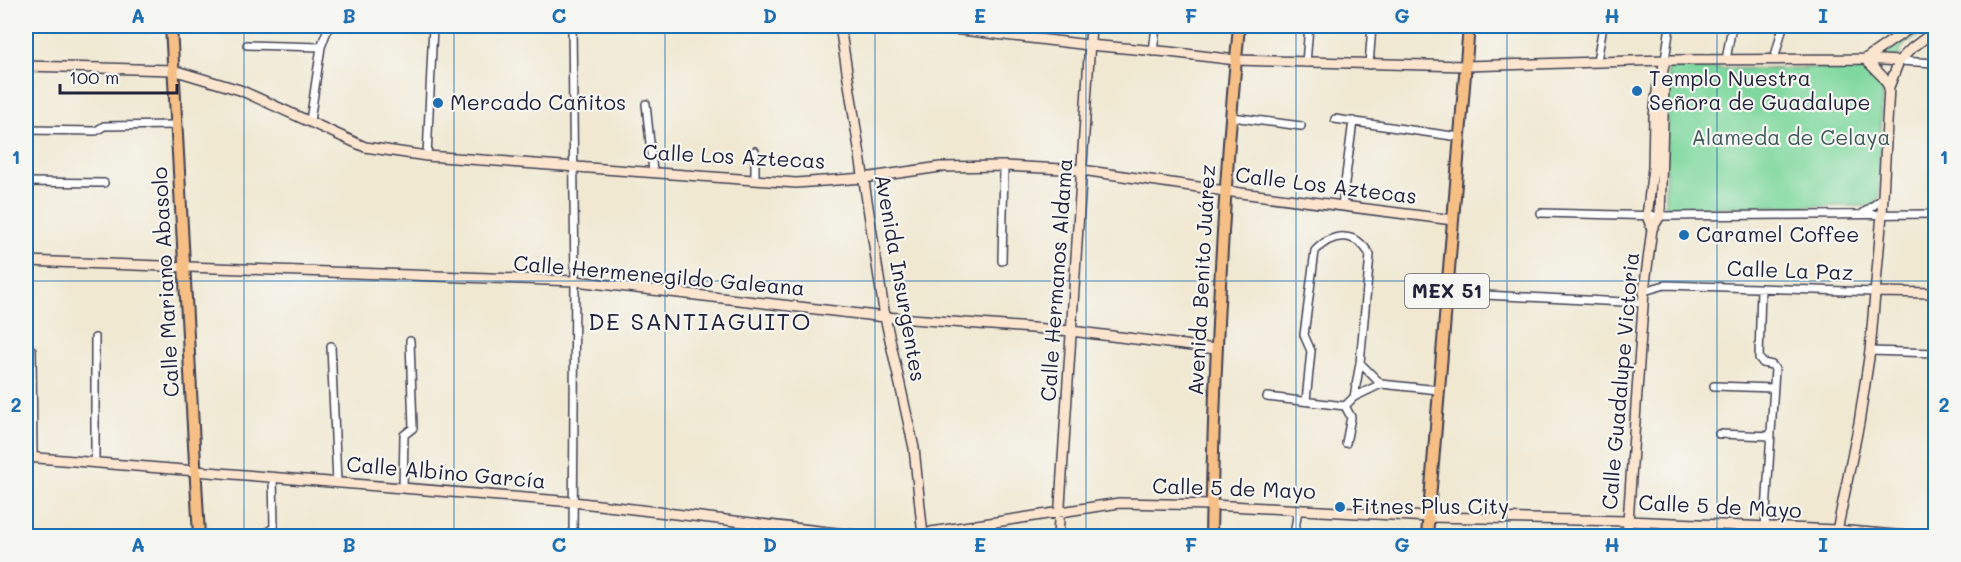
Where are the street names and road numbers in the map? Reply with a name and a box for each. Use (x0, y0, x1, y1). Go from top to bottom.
street label: Calle Los Aztecas (642, 137, 826, 174)
street label: Calle Hermanos Aldama (1034, 157, 1077, 402)
street label: Calle Los Aztecas (1234, 160, 1419, 209)
street label: Avenida Benito Juárez (1181, 164, 1220, 396)
street label: Calle Mariano Abasolo (145, 166, 184, 398)
street label: Avenida Insurgentes (870, 172, 933, 384)
street label: Calle Hermenegildo Galeana (512, 248, 806, 301)
street label: Calle Guadalupe Victoria (1595, 251, 1644, 511)
street label: Calle La Paz (1726, 254, 1854, 285)
road number: MEX 51 (1405, 274, 1489, 308)
street label: Calle Albino García (345, 449, 547, 494)
street label: Calle 5 de Mayo (1152, 471, 1316, 504)
street label: Calle 5 de Mayo (1638, 488, 1802, 523)

